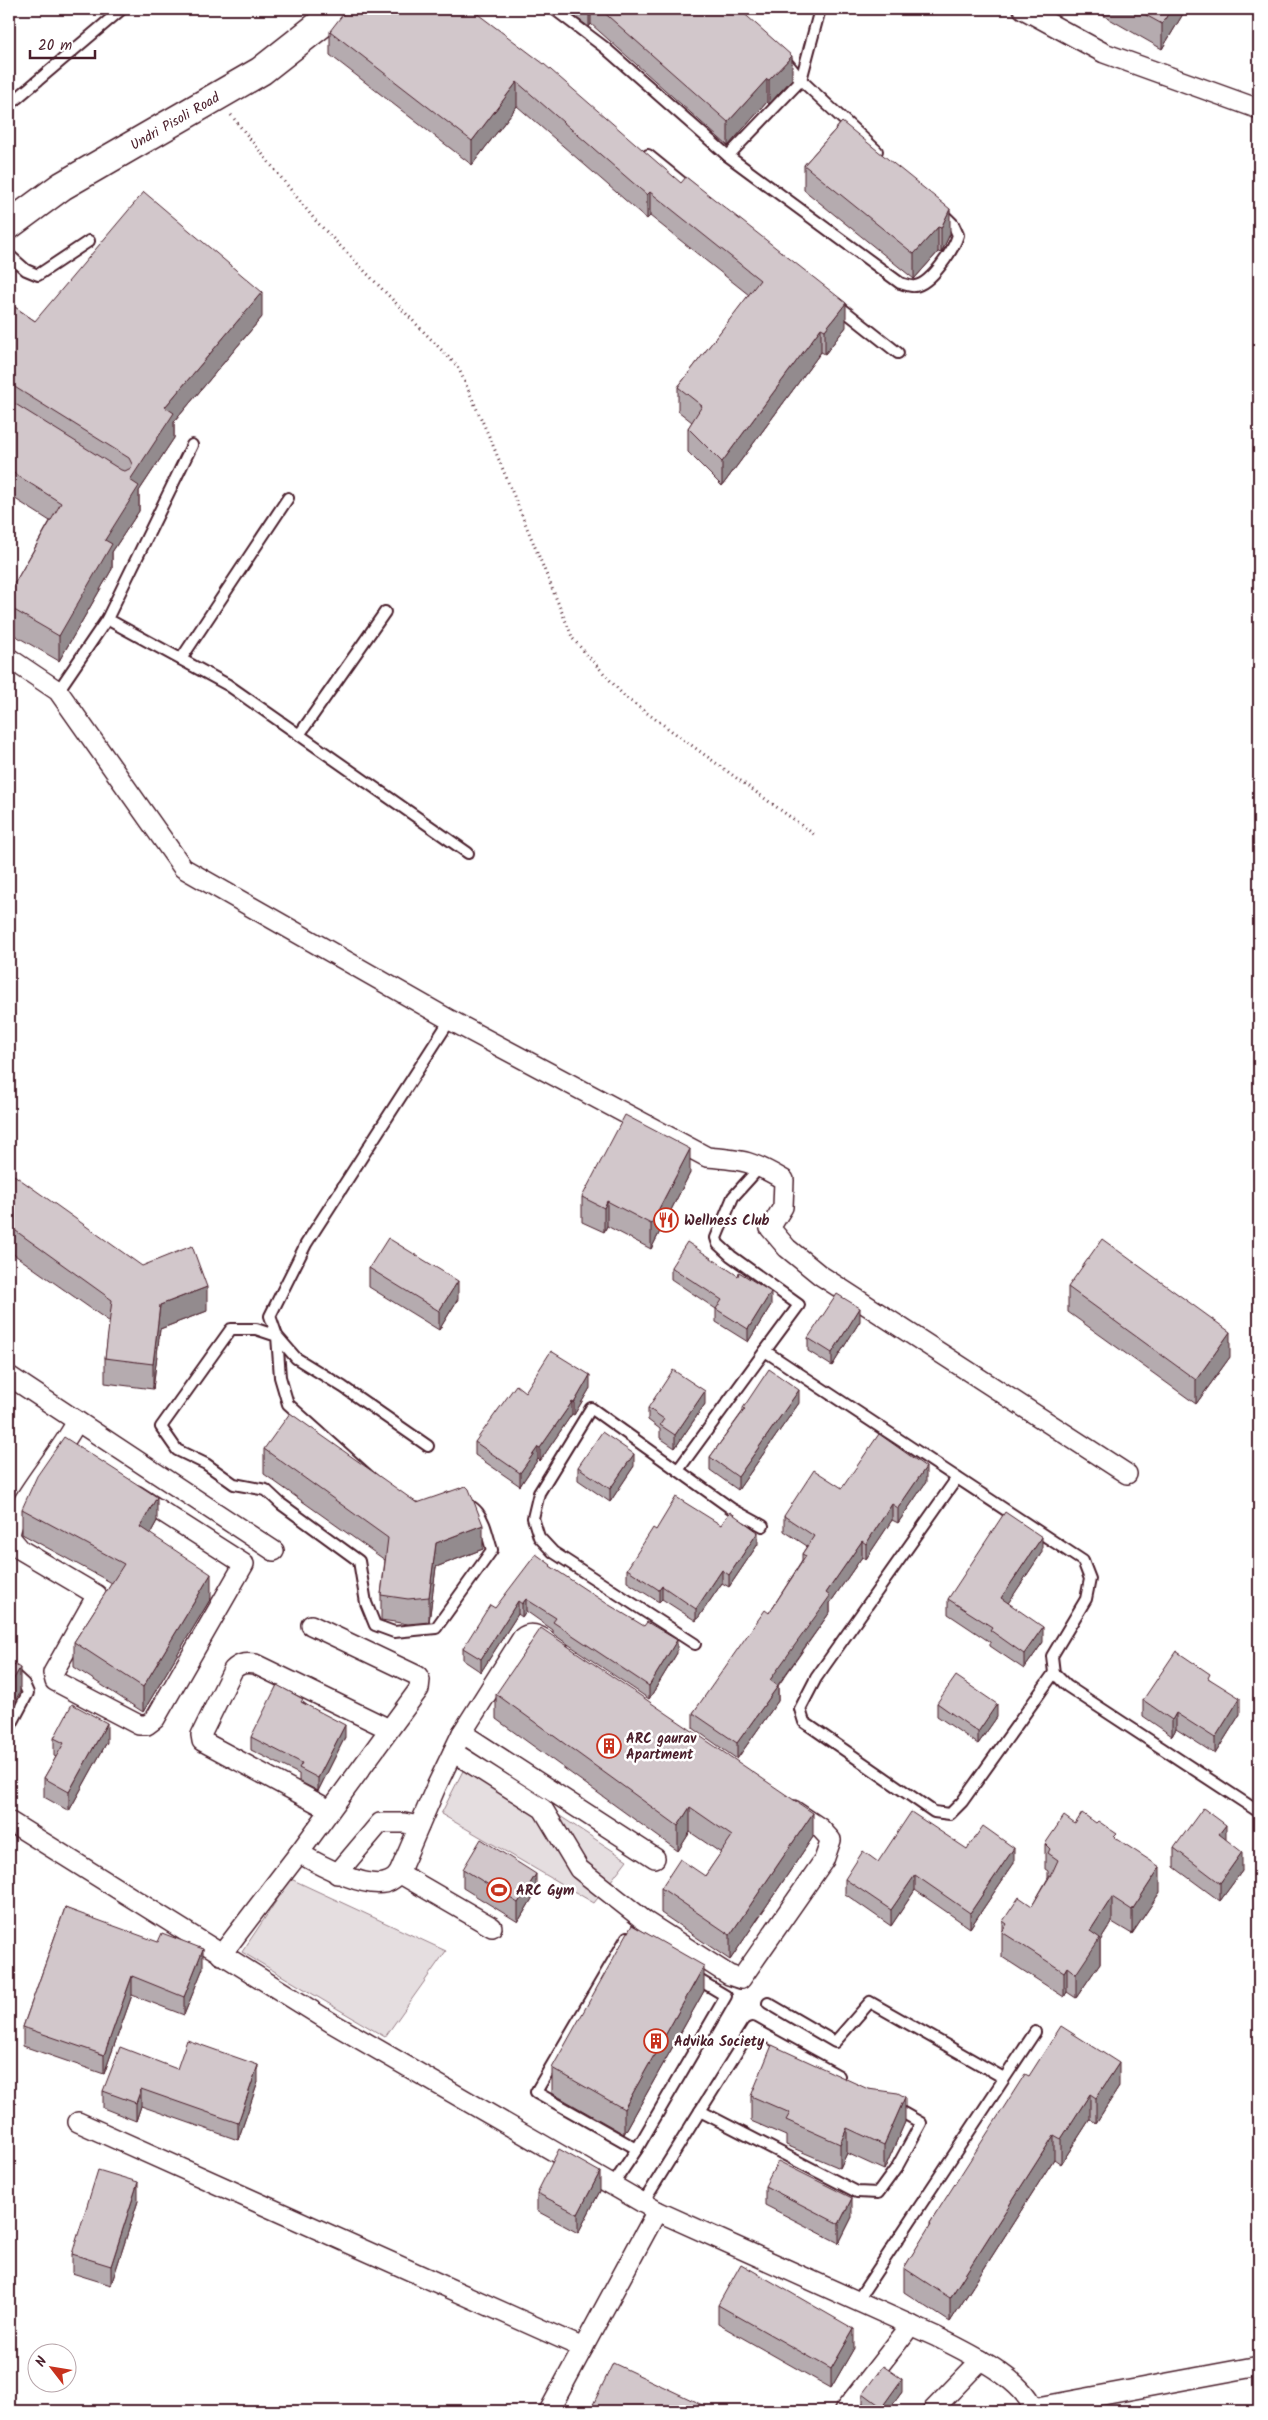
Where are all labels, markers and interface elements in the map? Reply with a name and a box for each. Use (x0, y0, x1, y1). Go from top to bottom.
scale bar (30, 28, 95, 60)
text: 20 m (38, 34, 72, 58)
street label: Undri Pisoli Road (126, 87, 225, 156)
restaurant icon: Wellness Club (653, 1207, 679, 1233)
place label: Wellness Club (684, 1210, 769, 1232)
place label: ARC gaurav Apartment (626, 1728, 697, 1766)
building icon: ARC gaurav Apartment (596, 1733, 622, 1759)
sports icon: ARC Gym (486, 1877, 512, 1903)
place label: ARC Gym (516, 1880, 575, 1902)
building icon: Advika Society (643, 2028, 669, 2054)
place label: Advika Society (674, 2031, 765, 2053)
north arrow (28, 2342, 78, 2392)
text: N (30, 2352, 54, 2371)

